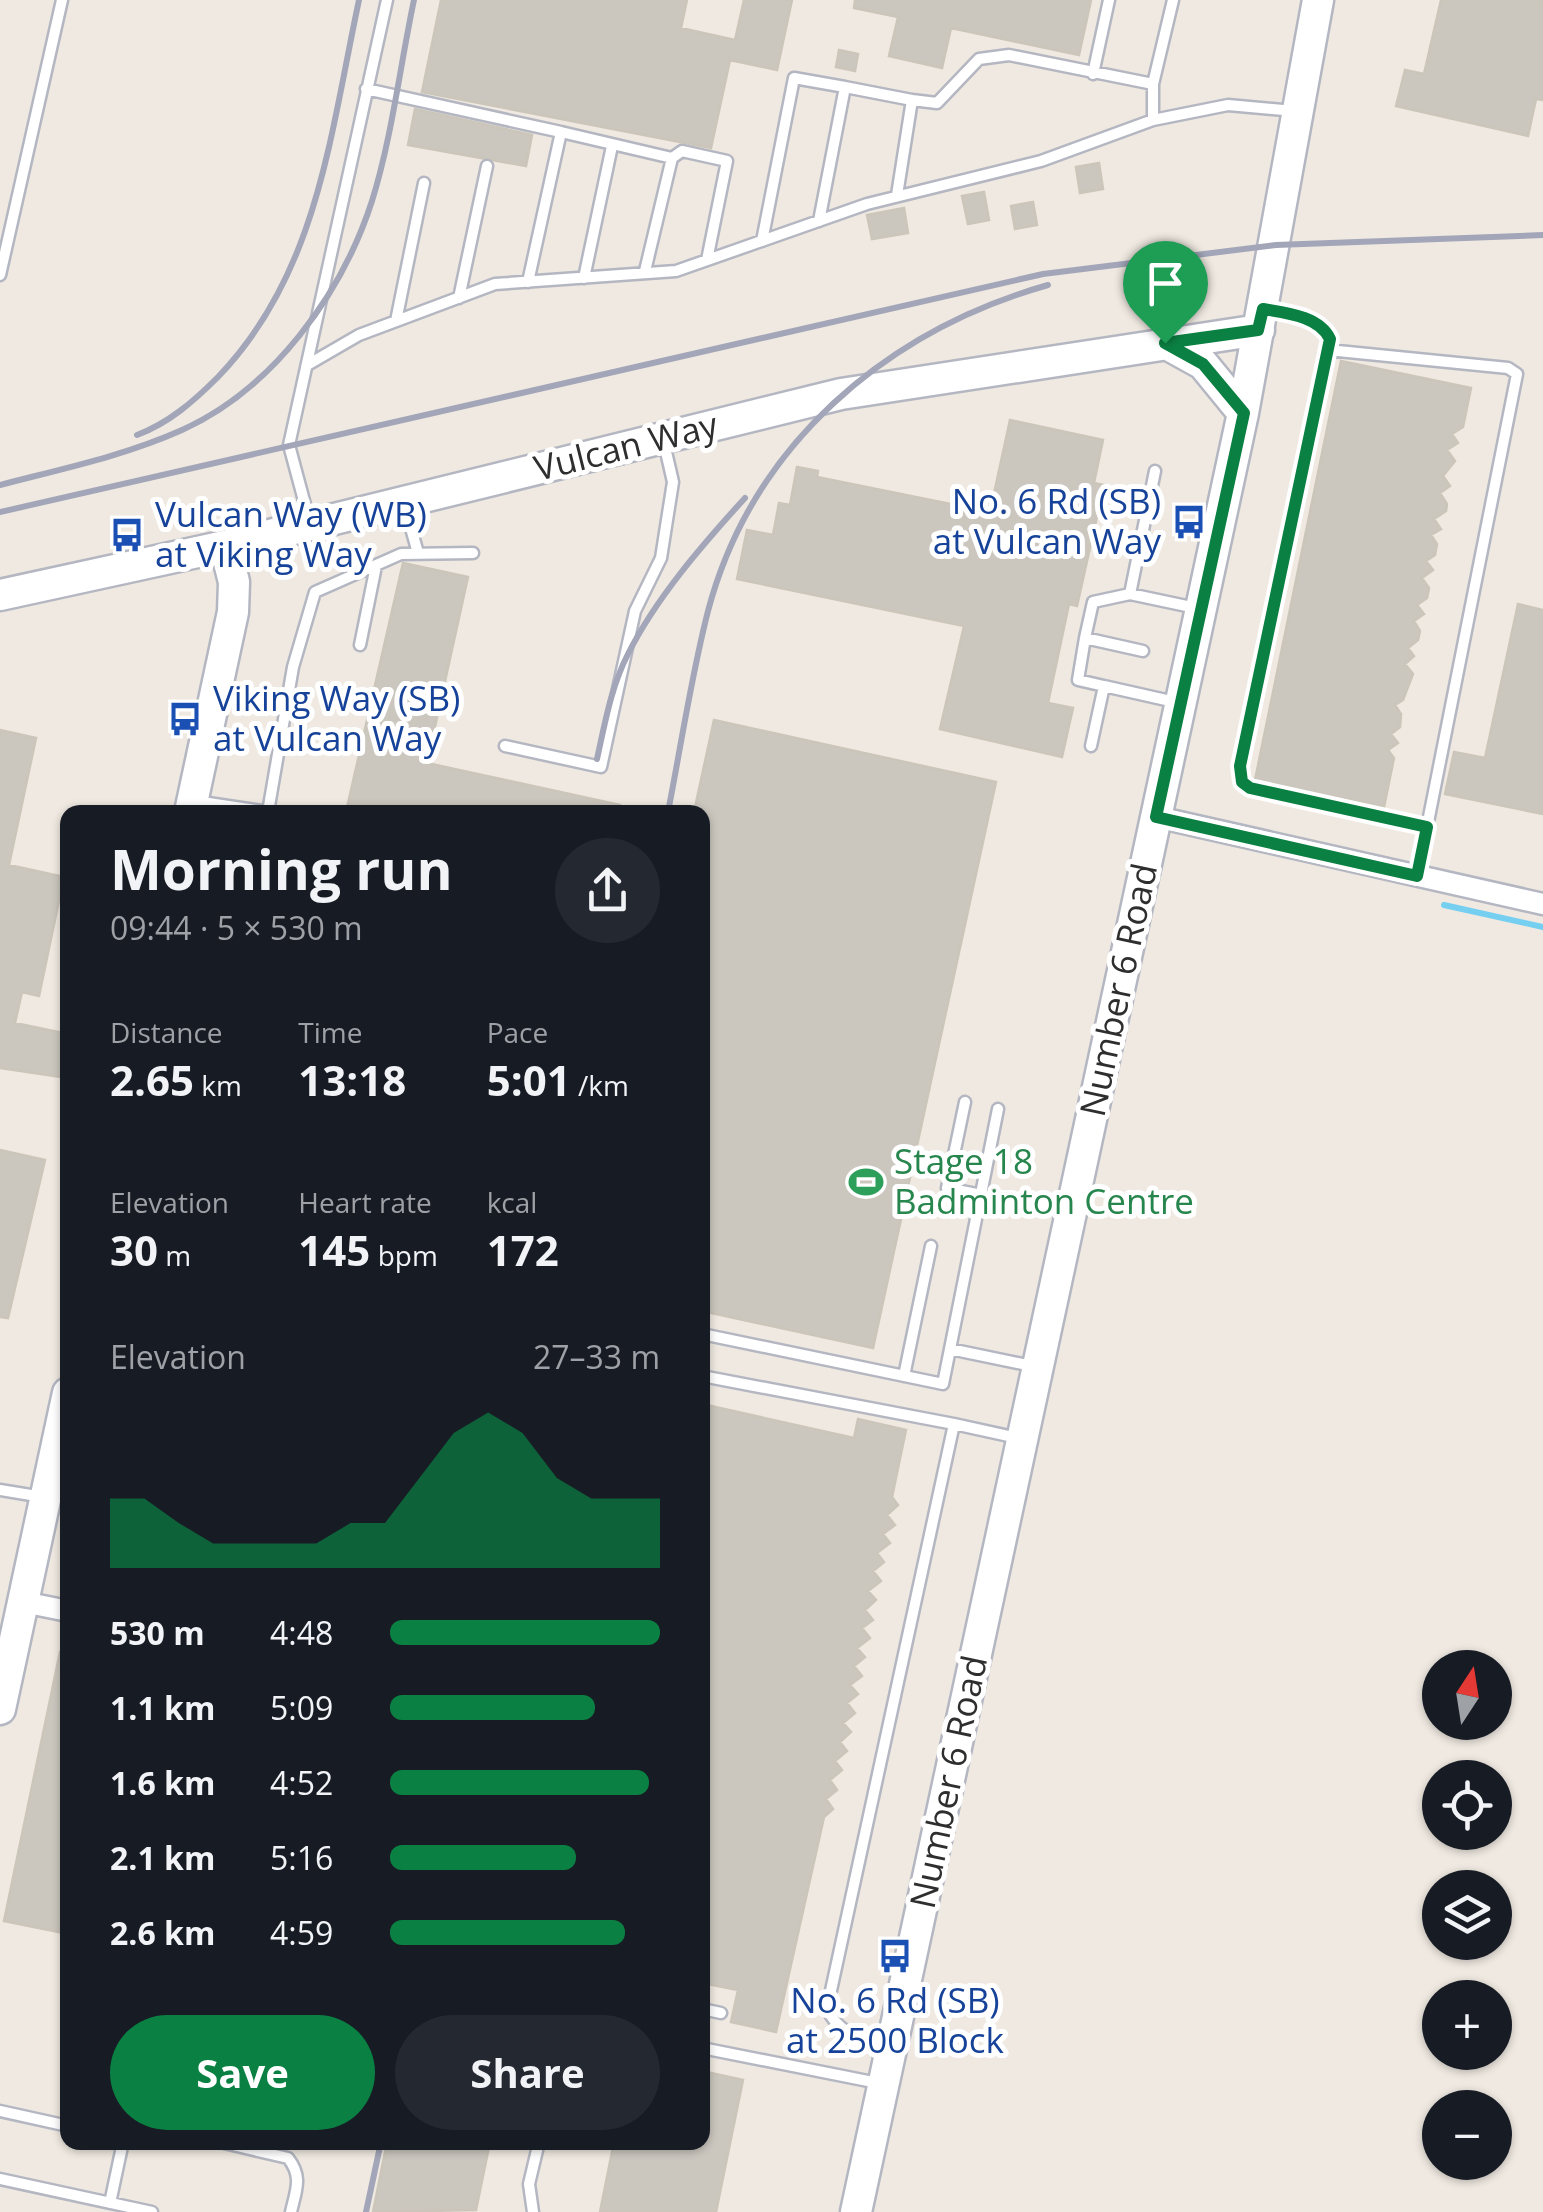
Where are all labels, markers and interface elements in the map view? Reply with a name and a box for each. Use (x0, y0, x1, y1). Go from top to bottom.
pin (1123, 241, 1208, 344)
icon: arrive (1138, 256, 1193, 311)
street label: Vulcan Way (529, 400, 723, 491)
place label: No. 6 Rd (SB) at Vulcan Way (933, 477, 1161, 564)
place label: Vulcan Way (WB) at Viking Way (155, 490, 427, 577)
bus stop icon: No. 6 Rd (SB) at Vulcan Way (1170, 503, 1208, 541)
bus stop icon: Vulcan Way (WB) at Viking Way (108, 516, 146, 554)
place label: Viking Way (SB) at Vulcan Way (213, 674, 460, 761)
bus stop icon: Viking Way (SB) at Vulcan Way (166, 700, 204, 738)
text: Morning run (110, 831, 453, 906)
button: share (555, 838, 660, 943)
street label: Number 6 Road (1068, 859, 1167, 1120)
text: 09:44 · 5 × 530 m (110, 906, 363, 949)
text: Distance (110, 1013, 223, 1051)
text: Time (298, 1013, 362, 1051)
text: Pace (487, 1013, 548, 1051)
text: 2.65 (110, 1051, 194, 1108)
text: 13:18 (298, 1051, 406, 1108)
text: 5:01 (487, 1051, 571, 1108)
text: km (194, 1066, 242, 1104)
text: /km (571, 1066, 629, 1104)
place label: Stage 18 Badminton Centre (894, 1137, 1194, 1224)
sports icon: Stage 18 Badminton Centre (847, 1163, 885, 1201)
text: Elevation (110, 1183, 229, 1221)
text: Heart rate (298, 1183, 432, 1221)
text: kcal (487, 1183, 537, 1221)
text: 30 (110, 1221, 158, 1278)
text: 145 (298, 1221, 370, 1278)
text: 172 (487, 1221, 559, 1278)
text: m (158, 1236, 191, 1274)
text: bpm (370, 1236, 438, 1274)
text: Elevation (110, 1335, 246, 1378)
text: 27–33 m (533, 1335, 660, 1378)
text: 530 m (110, 1611, 205, 1654)
text: 4:48 (270, 1611, 333, 1654)
north arrow (1422, 1650, 1512, 1740)
map controls (1422, 1650, 1512, 2180)
street label: Number 6 Road (898, 1651, 997, 1912)
text: 1.1 km (110, 1686, 215, 1729)
text: 5:09 (270, 1686, 333, 1729)
button: locate (1422, 1760, 1512, 1850)
text: 1.6 km (110, 1761, 215, 1804)
text: 4:52 (270, 1761, 333, 1804)
text: 2.1 km (110, 1836, 215, 1879)
text: 5:16 (270, 1836, 333, 1879)
button: layers (1422, 1870, 1512, 1960)
text: 2.6 km (110, 1911, 215, 1954)
text: 4:59 (270, 1911, 333, 1954)
bus stop icon: No. 6 Rd (SB) at 2500 Block (876, 1937, 914, 1975)
place label: No. 6 Rd (SB) at 2500 Block (786, 1976, 1005, 2063)
button: + (1422, 1980, 1512, 2070)
button: Save (110, 2015, 375, 2130)
button: Share (395, 2015, 660, 2130)
button: − (1422, 2090, 1512, 2180)

